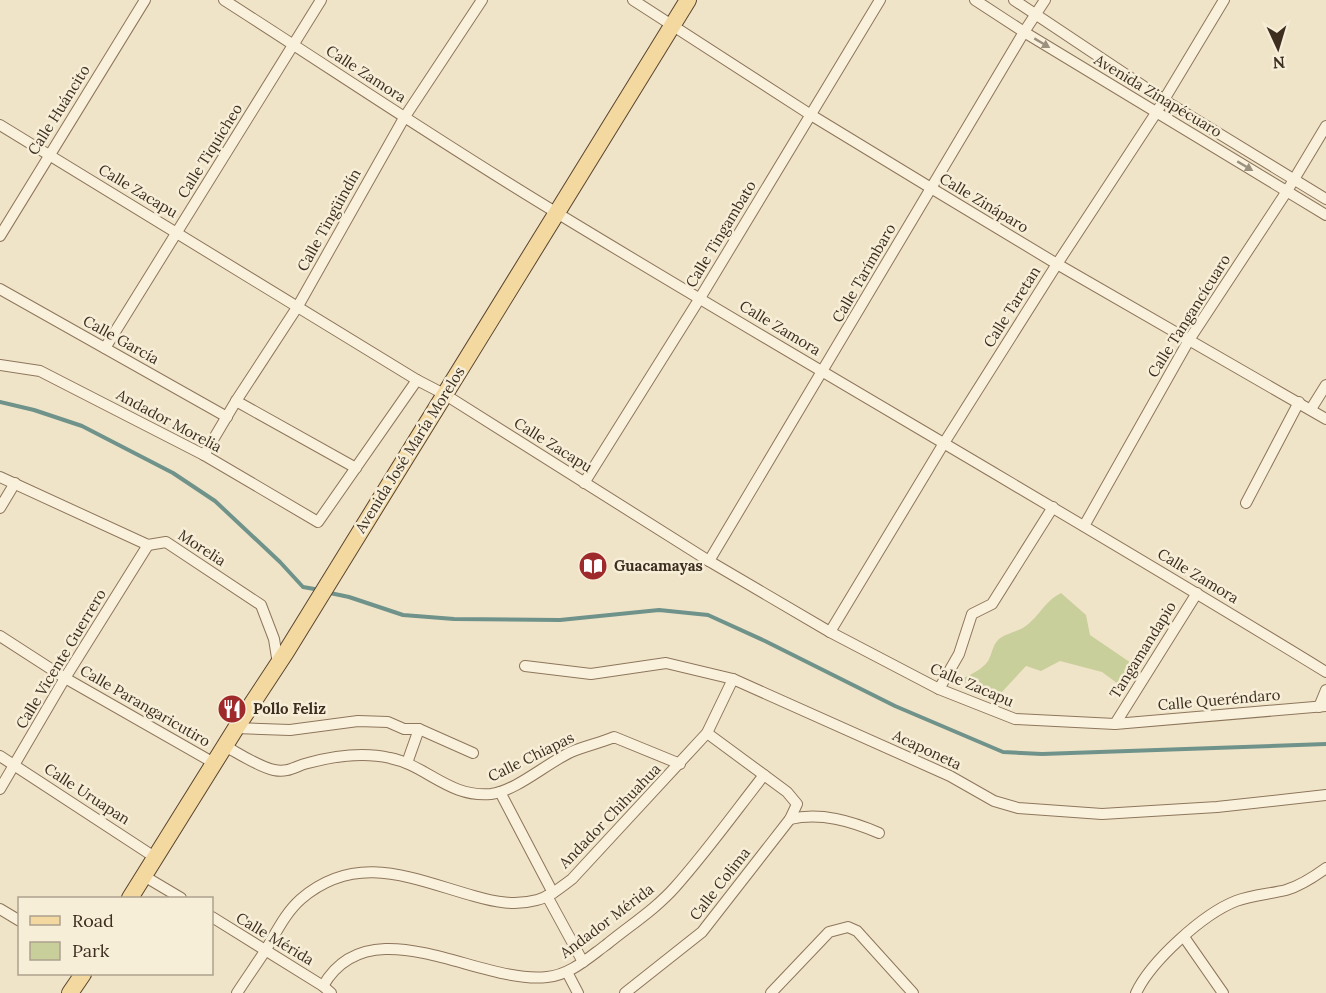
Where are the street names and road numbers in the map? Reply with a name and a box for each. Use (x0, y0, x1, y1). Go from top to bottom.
street label: Calle Zamora (323, 41, 410, 107)
street label: Avenida Zinapécuaro (1090, 49, 1226, 141)
street label: Calle Huáncito (23, 61, 94, 158)
street label: Calle Tiquicheo (173, 100, 246, 202)
street label: Calle Zacapu (95, 160, 181, 222)
street label: Calle Tingüindín (293, 165, 365, 274)
street label: Calle Zináparo (936, 169, 1032, 237)
street label: Calle Tingambato (681, 176, 760, 291)
street label: Calle Tarímbaro (828, 220, 900, 326)
street label: Calle Tangancícuaro (1143, 250, 1234, 381)
street label: Calle Taretan (979, 262, 1044, 351)
street label: Calle Zamora (736, 296, 825, 359)
street label: Calle García (80, 311, 163, 368)
street label: Avenida José María Morelos (350, 363, 469, 537)
street label: Andador Morelia (113, 384, 225, 456)
street label: Calle Zacapu (511, 413, 596, 476)
street label: Morelia (175, 525, 230, 570)
street label: Calle Zamora (1154, 544, 1243, 607)
street label: Calle Vicente Guerrero (11, 585, 110, 732)
street label: Tangamandapio (1105, 597, 1180, 702)
street label: Calle Zacapu (928, 658, 1017, 711)
street label: Calle Parangaricutiro (77, 661, 214, 751)
street label: Calle Queréndaro (1157, 685, 1281, 714)
street label: Acaponeta (889, 725, 965, 774)
street label: Calle Chiapas (485, 727, 577, 786)
street label: Calle Uruapan (41, 759, 134, 828)
street label: Andador Chihuahua (554, 759, 665, 873)
street label: Calle Colima (685, 843, 754, 924)
street label: Andador Mérida (555, 879, 658, 963)
street label: Calle Mérida (233, 908, 318, 969)

